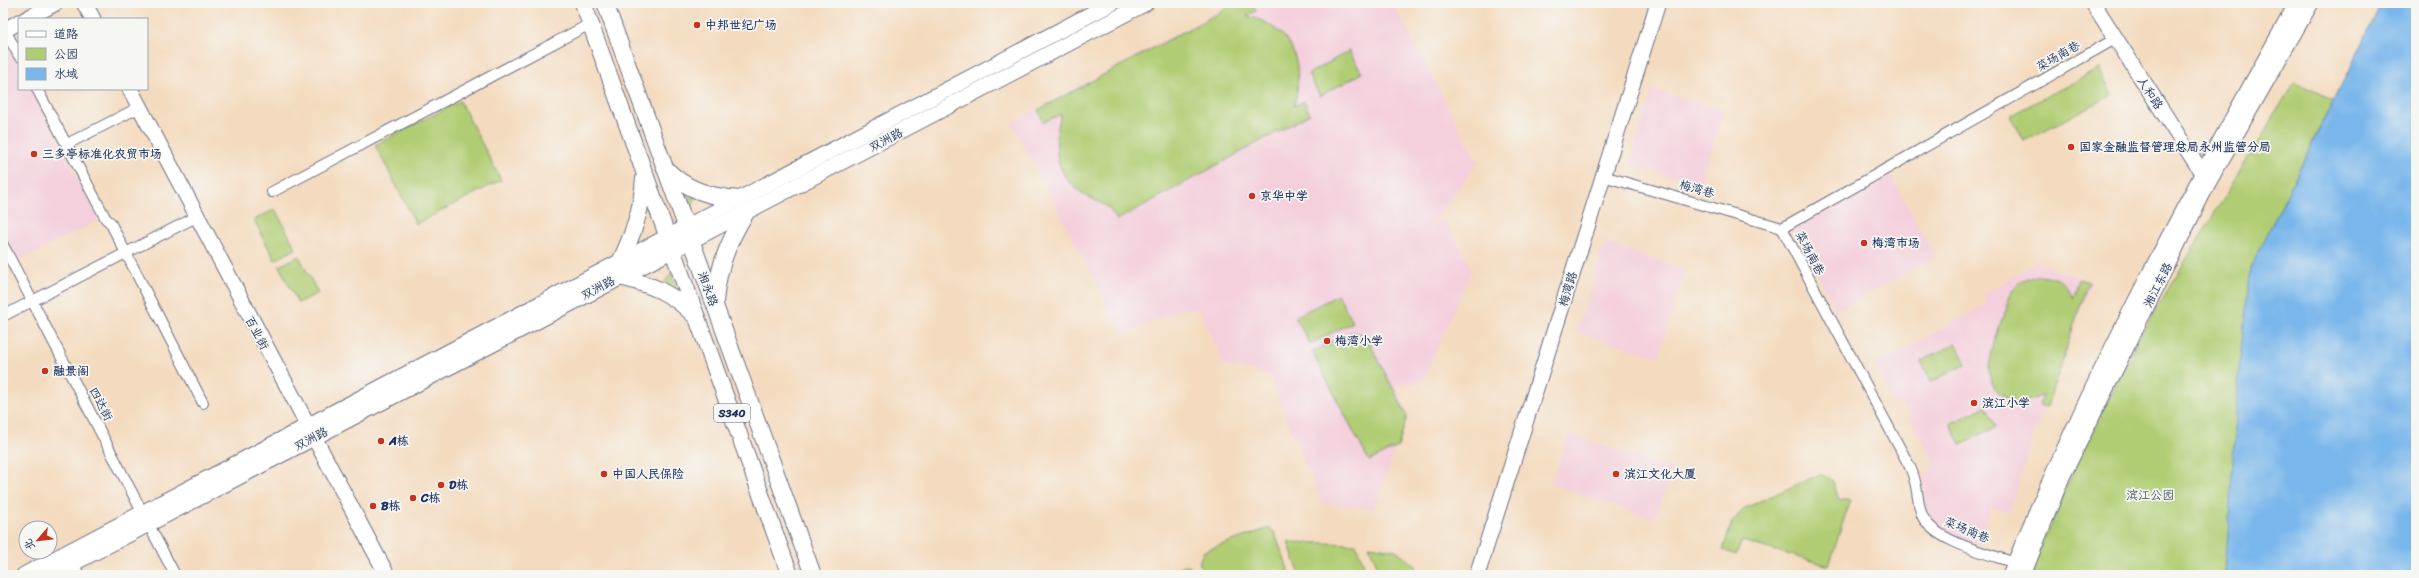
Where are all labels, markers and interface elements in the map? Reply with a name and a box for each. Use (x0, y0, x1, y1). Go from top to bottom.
place label: 中邦世纪广场 (705, 14, 777, 36)
legend (18, 18, 148, 90)
marker: 中邦世纪广场 (692, 20, 702, 30)
text: 道路 (54, 23, 78, 45)
street label: 菜场南巷 (2032, 34, 2084, 78)
text: 公园 (54, 43, 78, 65)
text: 水域 (54, 63, 78, 85)
street label: 人和路 (2131, 72, 2169, 114)
street label: 双洲路 (865, 122, 907, 158)
place label: 国家金融监督管理总局永州监管分局 (2079, 136, 2271, 158)
marker: 国家金融监督管理总局永州监管分局 (2066, 142, 2076, 152)
place label: 三多亭标准化农贸市场 (42, 143, 162, 165)
marker: 三多亭标准化农贸市场 (29, 149, 39, 159)
street label: 梅湾巷 (1677, 173, 1717, 205)
place label: 京华中学 (1260, 185, 1308, 207)
marker: 京华中学 (1247, 191, 1257, 201)
street label: 菜场南巷 (1789, 227, 1831, 279)
place label: 梅湾市场 (1872, 232, 1920, 254)
marker: 梅湾市场 (1859, 238, 1869, 248)
street label: 湘江东路 (2137, 259, 2179, 311)
street label: 湘永路 (692, 268, 724, 310)
street label: 梅湾路 (1552, 269, 1584, 309)
street label: 双洲路 (577, 270, 619, 306)
street label: 百业街 (239, 312, 275, 354)
place label: 梅湾小学 (1335, 330, 1383, 352)
marker: 梅湾小学 (1322, 336, 1332, 346)
place label: 融景阁 (53, 360, 89, 382)
marker: 融景阁 (40, 366, 50, 376)
street label: 四达街 (83, 383, 119, 425)
place label: 滨江小学 (1982, 392, 2030, 414)
marker: 滨江小学 (1969, 398, 1979, 408)
road number: S340 (714, 404, 750, 422)
street label: 双洲路 (290, 421, 332, 457)
place label: A栋 (388, 430, 409, 452)
marker: A栋 (376, 436, 386, 446)
place label: 中国人民保险 (612, 463, 684, 485)
place label: 滨江文化大厦 (1624, 463, 1696, 485)
marker: 中国人民保险 (599, 469, 609, 479)
marker: 滨江文化大厦 (1611, 469, 1621, 479)
place label: D栋 (449, 474, 468, 496)
marker: D栋 (436, 480, 446, 490)
park label: 滨江公园 (2126, 484, 2174, 506)
place label: C栋 (420, 487, 441, 509)
marker: C栋 (408, 493, 418, 503)
place label: B栋 (381, 495, 401, 517)
marker: B栋 (368, 501, 378, 511)
street label: 菜场南巷 (1941, 510, 1993, 550)
north arrow (18, 520, 58, 560)
text: 北 (19, 535, 41, 554)

